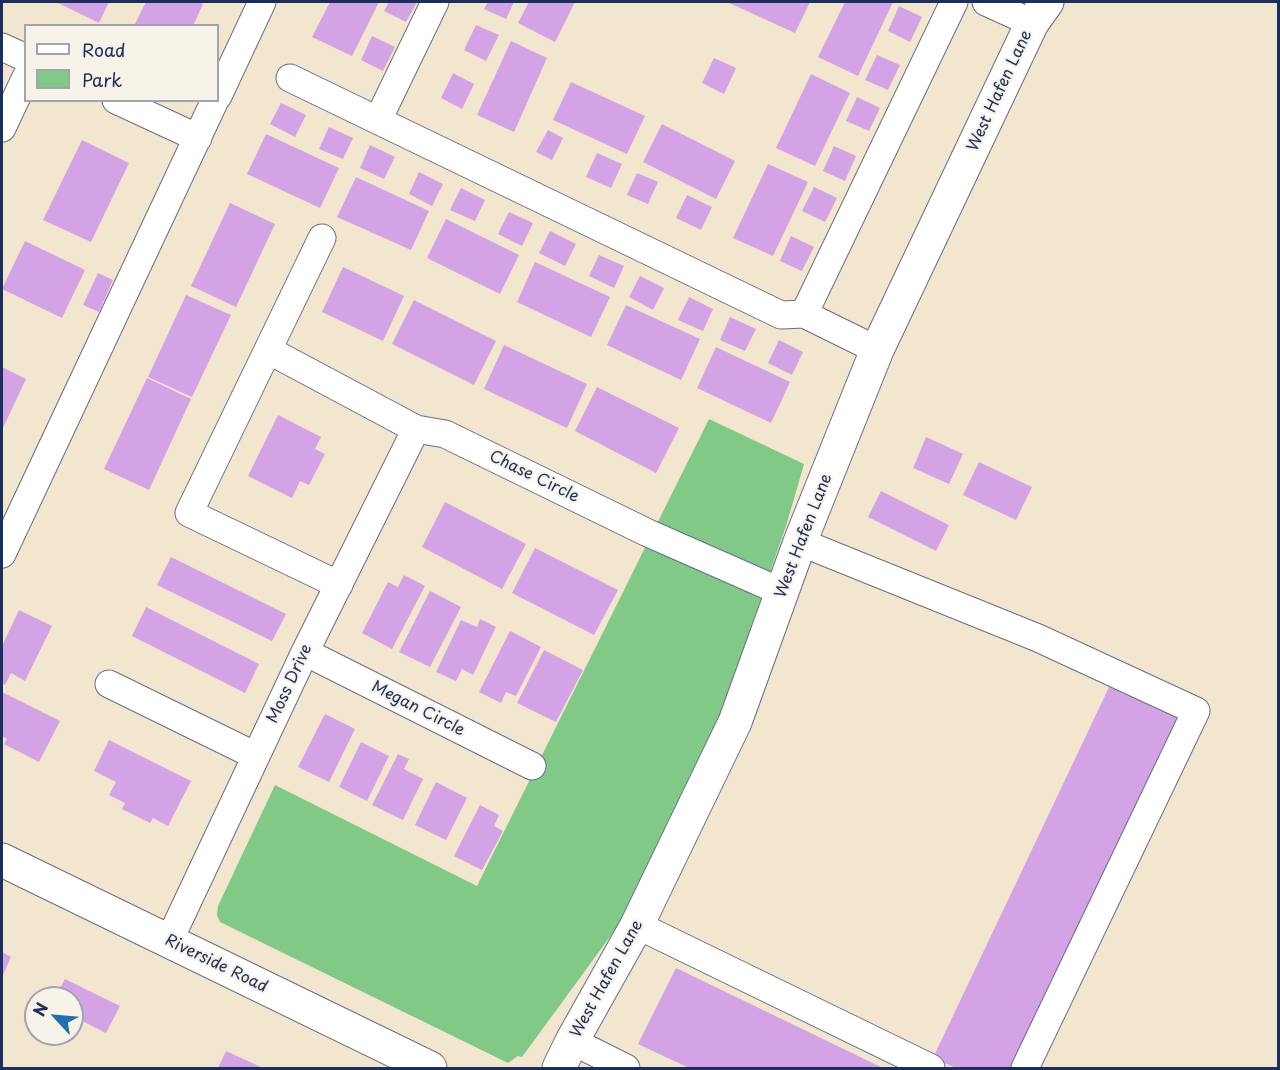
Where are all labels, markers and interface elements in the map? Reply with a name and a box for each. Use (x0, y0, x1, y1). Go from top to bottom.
legend (24, 24, 219, 102)
street label: West Hafen Lane (963, 27, 1037, 155)
text: Road (82, 36, 126, 63)
text: Park (82, 66, 122, 93)
street label: Chase Circle (486, 447, 582, 507)
street label: West Hafen Lane (771, 471, 837, 601)
street label: Moss Drive (263, 641, 317, 727)
street label: Megan Circle (368, 677, 468, 741)
street label: West Hafen Lane (567, 917, 647, 1041)
street label: Riverside Road (161, 931, 271, 997)
north arrow (24, 986, 84, 1046)
text: N (26, 998, 53, 1020)

